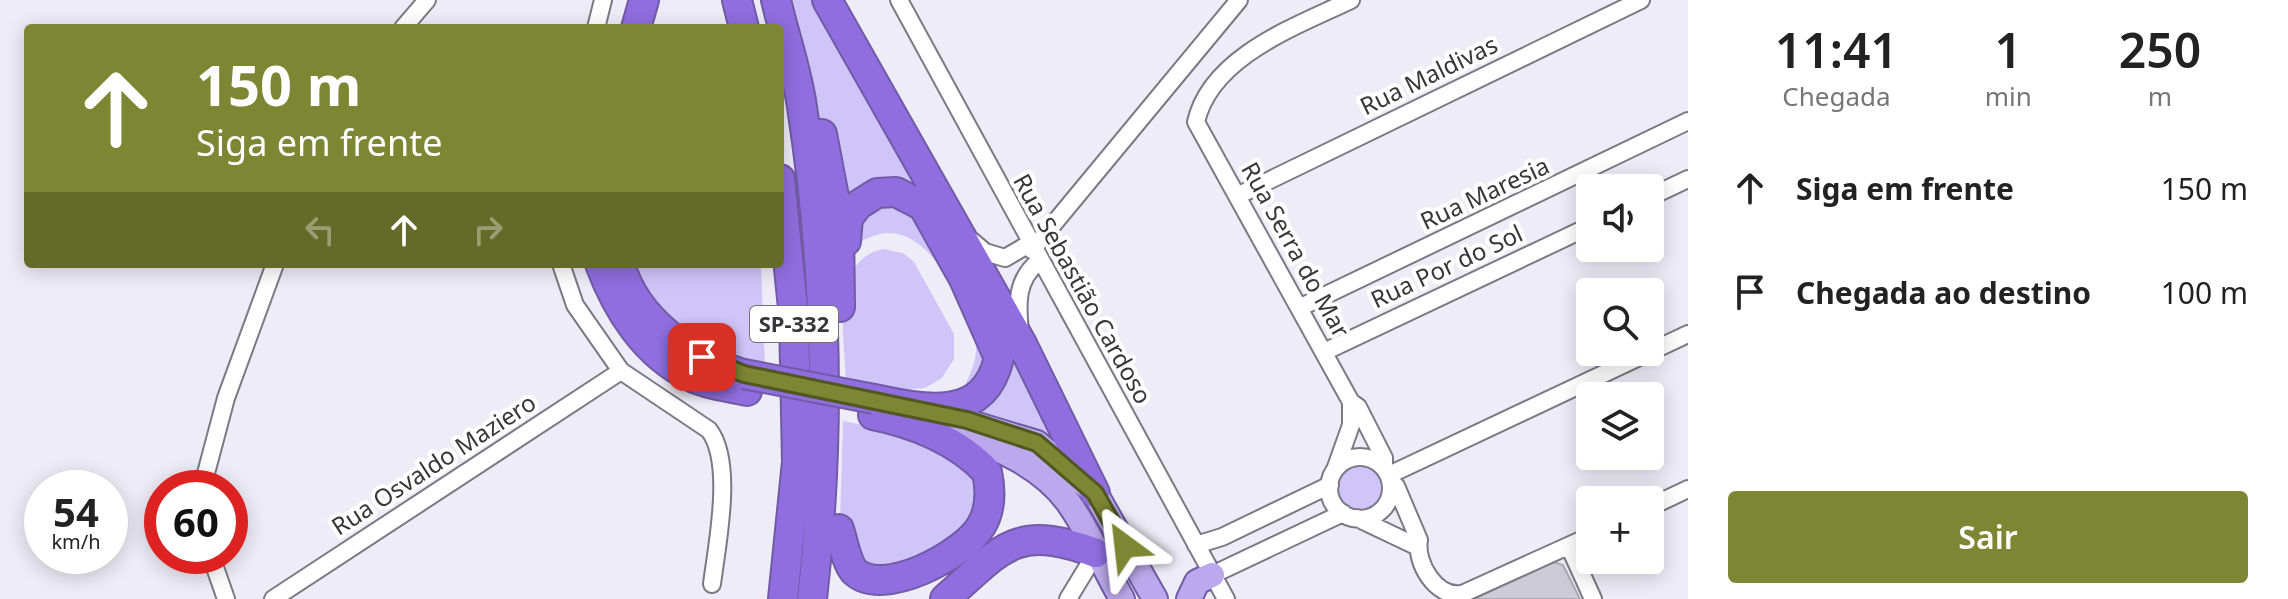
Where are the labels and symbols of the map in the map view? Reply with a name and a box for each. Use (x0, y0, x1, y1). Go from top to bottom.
street label: Rua Maldivas (1354, 27, 1503, 122)
street label: Rua Maresia (1414, 148, 1554, 237)
street label: Rua Serra do Mar (1234, 156, 1358, 343)
street label: Rua Sebastião Cardoso (1006, 167, 1160, 409)
street label: Rua Por do Sol (1365, 216, 1528, 315)
road number: SP-332 (750, 306, 838, 342)
pin (668, 323, 736, 391)
street label: Rua Osvaldo Maziero (325, 385, 542, 542)
speed limit sign: 60 (144, 470, 248, 574)
position arrow (1083, 504, 1167, 588)

